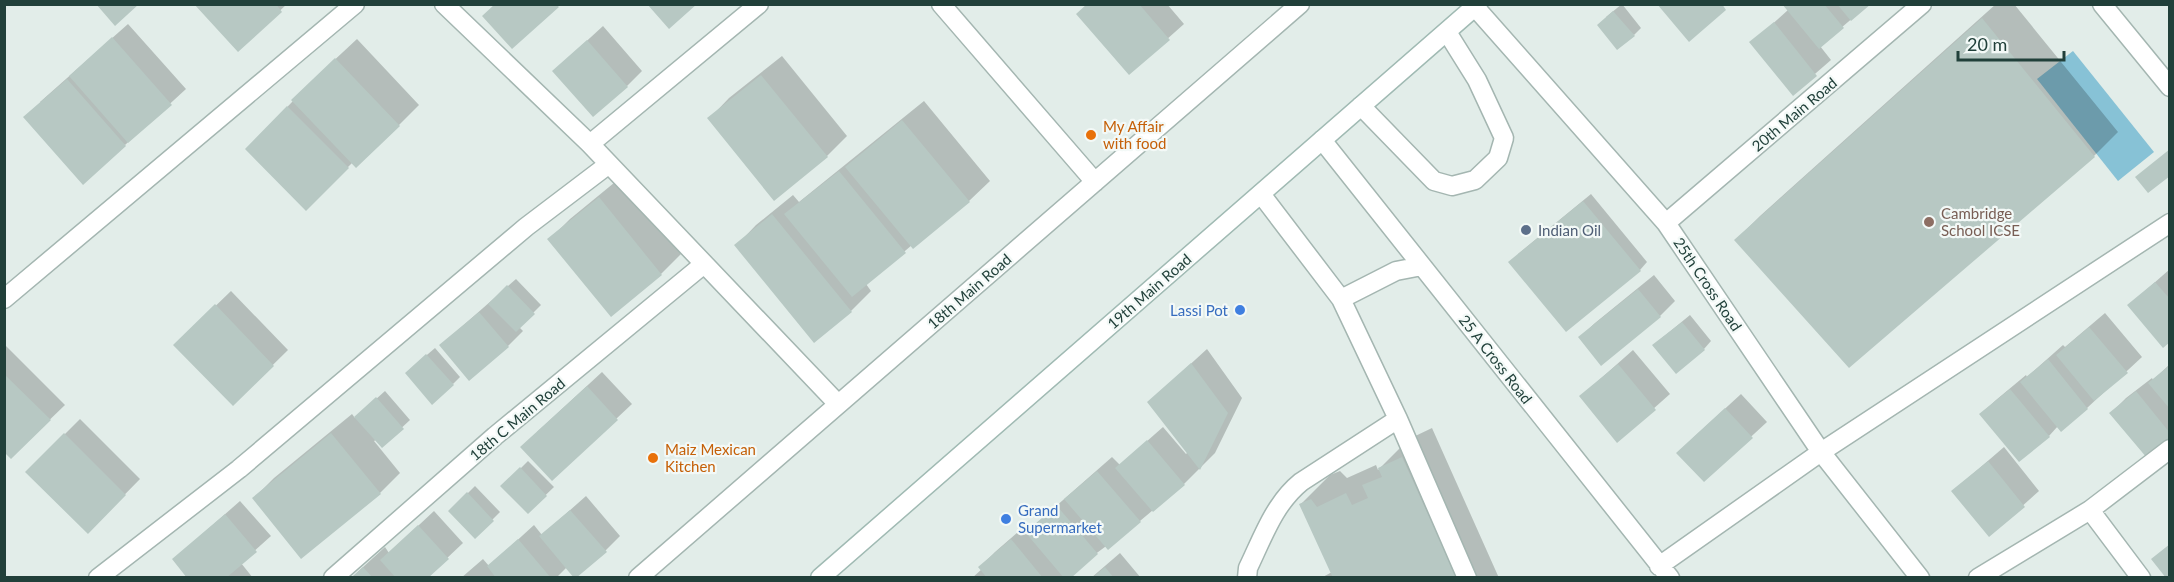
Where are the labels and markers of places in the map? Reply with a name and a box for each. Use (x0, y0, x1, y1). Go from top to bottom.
place label: My Affair with food (1103, 117, 1166, 152)
marker: My Affair with food (1084, 128, 1098, 142)
place label: Cambridge School ICSE (1941, 204, 2020, 239)
marker: Cambridge School ICSE (1922, 215, 1936, 229)
place label: Indian Oil (1538, 221, 1601, 239)
marker: Indian Oil (1519, 223, 1533, 237)
place label: Lassi Pot (1170, 301, 1229, 319)
marker: Lassi Pot (1233, 303, 1247, 317)
place label: Maiz Mexican Kitchen (665, 440, 756, 475)
marker: Maiz Mexican Kitchen (646, 451, 660, 465)
place label: Grand Supermarket (1018, 501, 1102, 536)
marker: Grand Supermarket (999, 512, 1013, 526)

